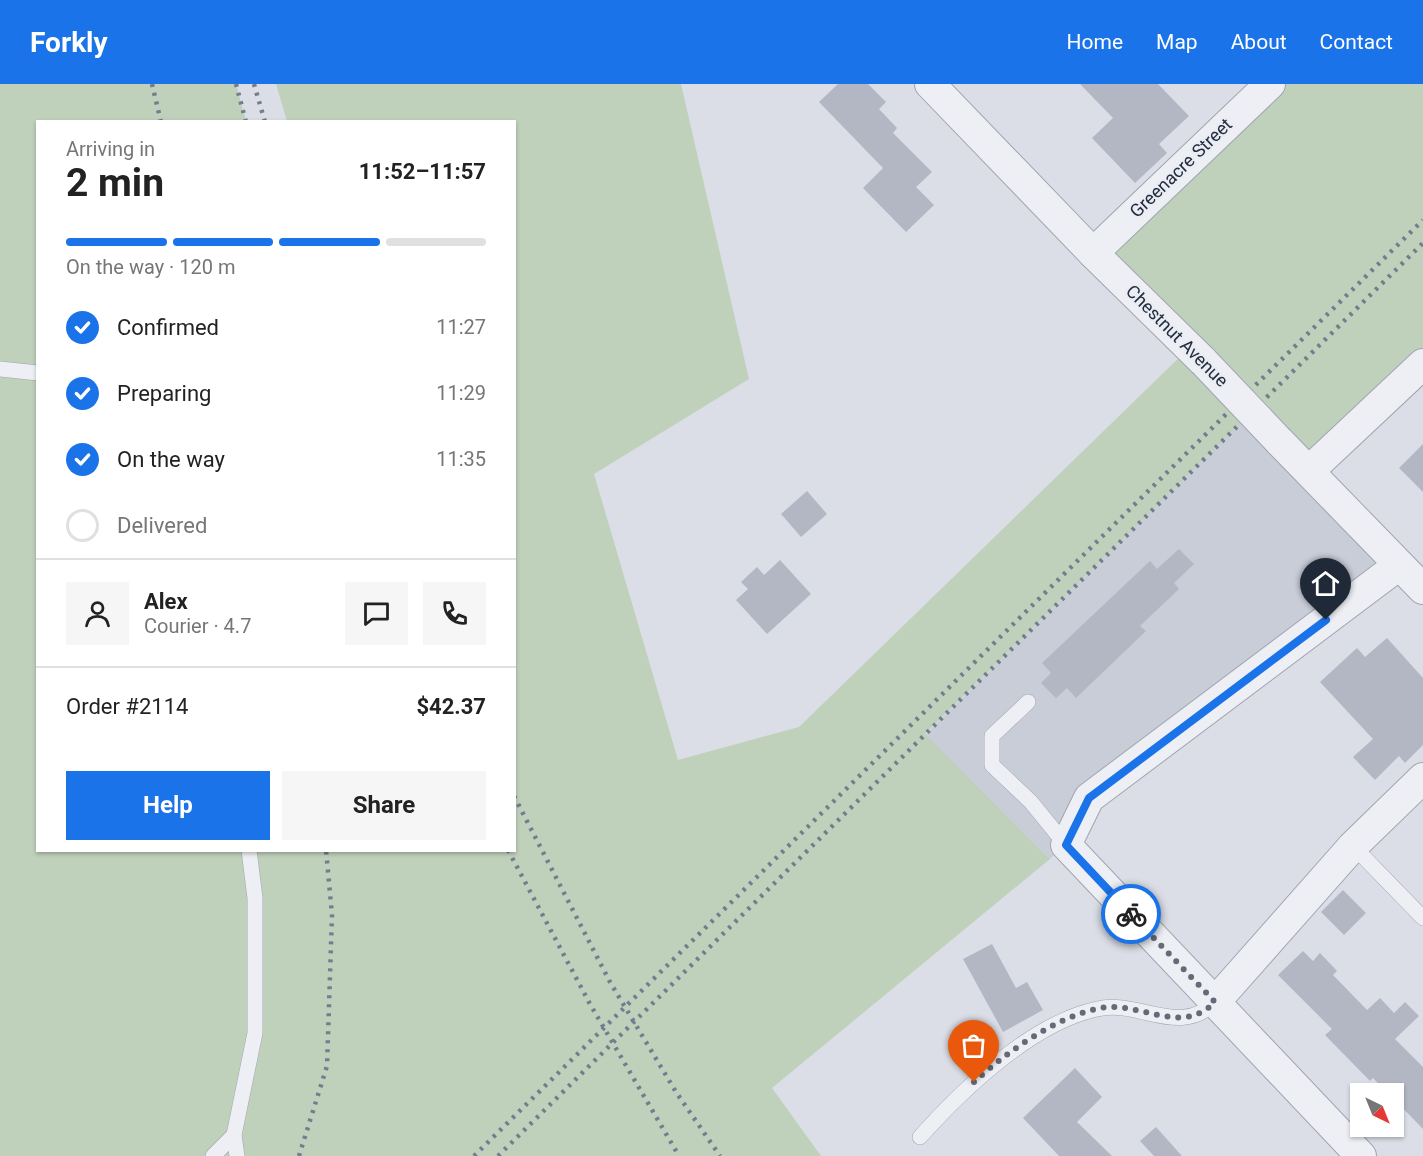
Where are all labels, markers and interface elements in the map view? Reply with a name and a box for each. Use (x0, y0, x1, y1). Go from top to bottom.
text: Forkly (30, 26, 108, 59)
text: Home (1067, 30, 1123, 54)
text: Map (1156, 30, 1198, 54)
text: About (1231, 30, 1287, 54)
text: Contact (1320, 30, 1393, 54)
street label: Greenacre Street (1125, 114, 1236, 222)
text: Arriving in (66, 137, 155, 161)
text: 11:52–11:57 (359, 159, 486, 184)
text: 2 min (66, 160, 164, 206)
text: On the way · 120 m (66, 255, 235, 279)
street label: Chestnut Avenue (1122, 280, 1233, 391)
icon: check (66, 311, 99, 344)
text: Confirmed (117, 315, 219, 340)
text: 11:27 (436, 315, 486, 339)
icon: check (66, 377, 99, 410)
text: Preparing (117, 381, 211, 406)
text: 11:29 (436, 381, 486, 405)
icon: check (66, 443, 99, 476)
text: On the way (117, 447, 225, 472)
text: 11:35 (436, 447, 486, 471)
text: Delivered (117, 513, 207, 538)
pin (1300, 558, 1351, 620)
icon: home (1309, 567, 1342, 600)
button: person (66, 582, 129, 645)
button: chat (345, 582, 408, 645)
button: phone (423, 582, 486, 645)
text: Alex (144, 589, 188, 614)
text: Courier · 4.7 (144, 614, 251, 638)
text: Order #2114 (66, 694, 188, 719)
text: $42.37 (417, 694, 486, 719)
button: Help (66, 771, 270, 840)
button: Share (282, 771, 486, 840)
courier (1101, 884, 1161, 944)
icon: bike (1115, 898, 1148, 931)
pin (948, 1020, 999, 1082)
icon: bag (957, 1029, 990, 1062)
north arrow (1350, 1083, 1404, 1137)
map controls (1350, 1083, 1404, 1137)

